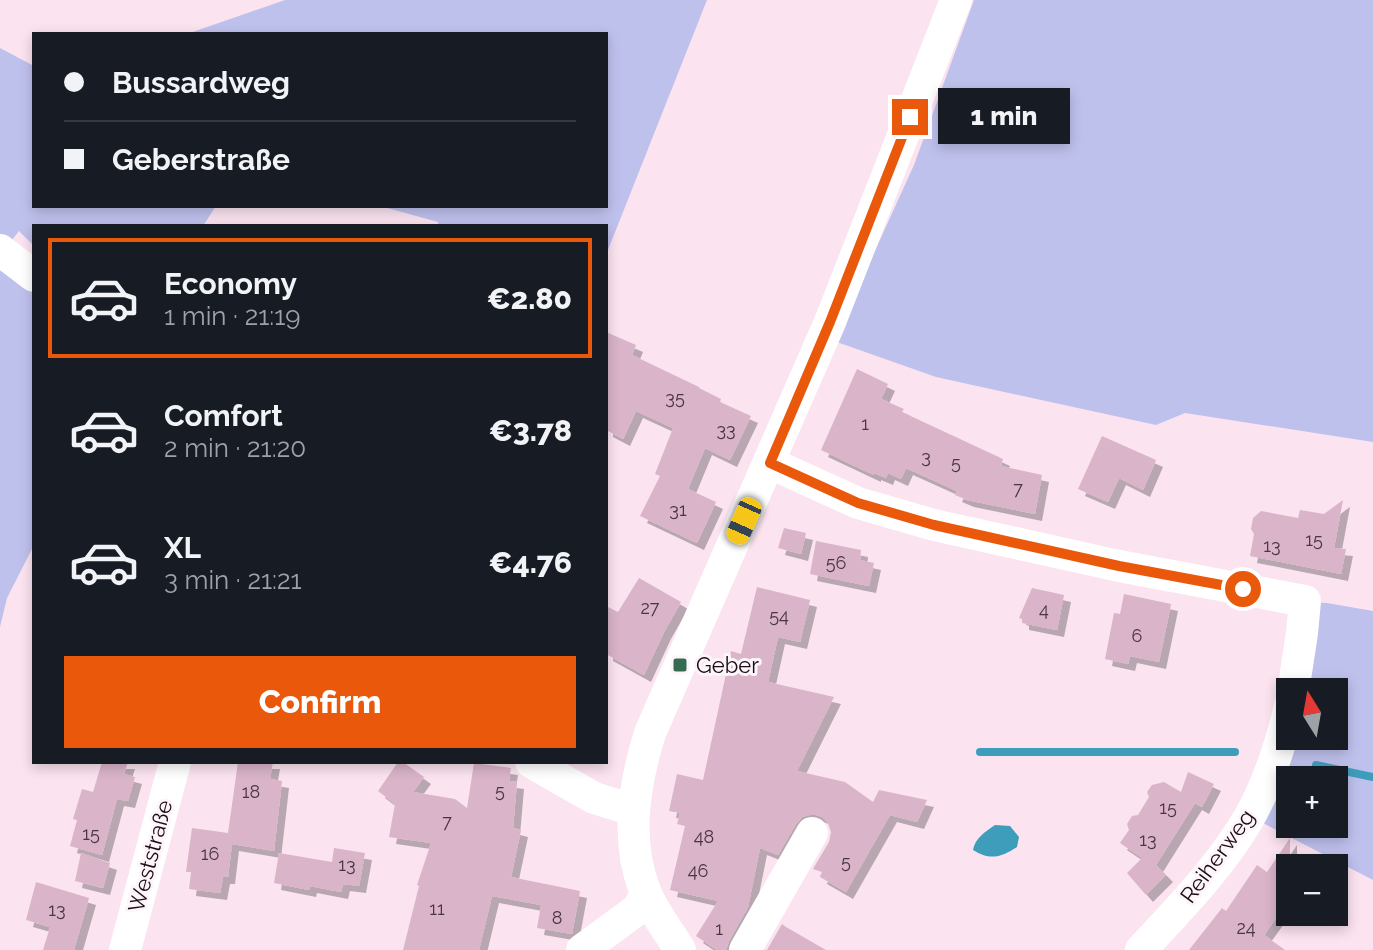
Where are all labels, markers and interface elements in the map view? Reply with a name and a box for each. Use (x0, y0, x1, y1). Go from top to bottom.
text: Bussardweg (112, 65, 290, 100)
callout: 1 min (938, 89, 1070, 145)
route end (892, 99, 928, 135)
text: 1 min (971, 101, 1037, 131)
text: Geberstraße (112, 142, 290, 177)
icon: car (68, 262, 140, 334)
text: Economy (164, 266, 297, 301)
text: €2.80 (487, 281, 572, 316)
text: 1 min · 21:19 (164, 301, 301, 331)
house number: 35 (665, 387, 685, 408)
icon: car (68, 394, 140, 466)
text: Comfort (164, 398, 283, 433)
text: €3.78 (489, 413, 572, 448)
house number: 1 (861, 413, 869, 434)
house number: 33 (716, 419, 736, 440)
text: 2 min · 21:20 (164, 433, 306, 463)
house number: 3 (921, 446, 931, 467)
house number: 5 (951, 452, 961, 473)
house number: 7 (1013, 478, 1023, 499)
car (723, 494, 765, 548)
house number: 31 (669, 499, 687, 520)
icon: car (68, 526, 140, 598)
house number: 15 (1305, 529, 1323, 550)
text: XL (164, 530, 201, 565)
house number: 13 (1263, 535, 1281, 556)
text: €4.76 (489, 545, 572, 580)
house number: 56 (826, 552, 846, 573)
text: 3 min · 21:21 (164, 565, 302, 595)
route start (1225, 571, 1261, 607)
house number: 27 (640, 597, 660, 618)
house number: 4 (1039, 599, 1049, 620)
house number: 54 (769, 605, 789, 626)
house number: 6 (1132, 625, 1143, 646)
place label: Geber (696, 652, 759, 678)
button: Confirm (64, 656, 576, 748)
marker: Geber (671, 656, 689, 674)
north arrow (1276, 678, 1348, 750)
map controls (1276, 678, 1348, 926)
button: + (1276, 766, 1348, 838)
house number: 5 (495, 780, 505, 801)
house number: 18 (242, 781, 260, 802)
street label: Weststraße (123, 797, 177, 915)
house number: 15 (1159, 797, 1177, 818)
street label: Reiherweg (1174, 804, 1260, 908)
house number: 7 (442, 811, 452, 832)
house number: 15 (82, 823, 100, 844)
house number: 48 (694, 826, 714, 847)
house number: 13 (1139, 829, 1157, 850)
house number: 16 (201, 843, 219, 864)
house number: 5 (841, 851, 851, 872)
house number: 13 (338, 854, 356, 875)
button: − (1276, 854, 1348, 926)
house number: 46 (688, 860, 708, 881)
house number: 11 (429, 898, 445, 919)
house number: 13 (48, 899, 66, 920)
house number: 8 (552, 907, 562, 928)
house number: 24 (1236, 917, 1256, 938)
house number: 1 (715, 918, 723, 939)

